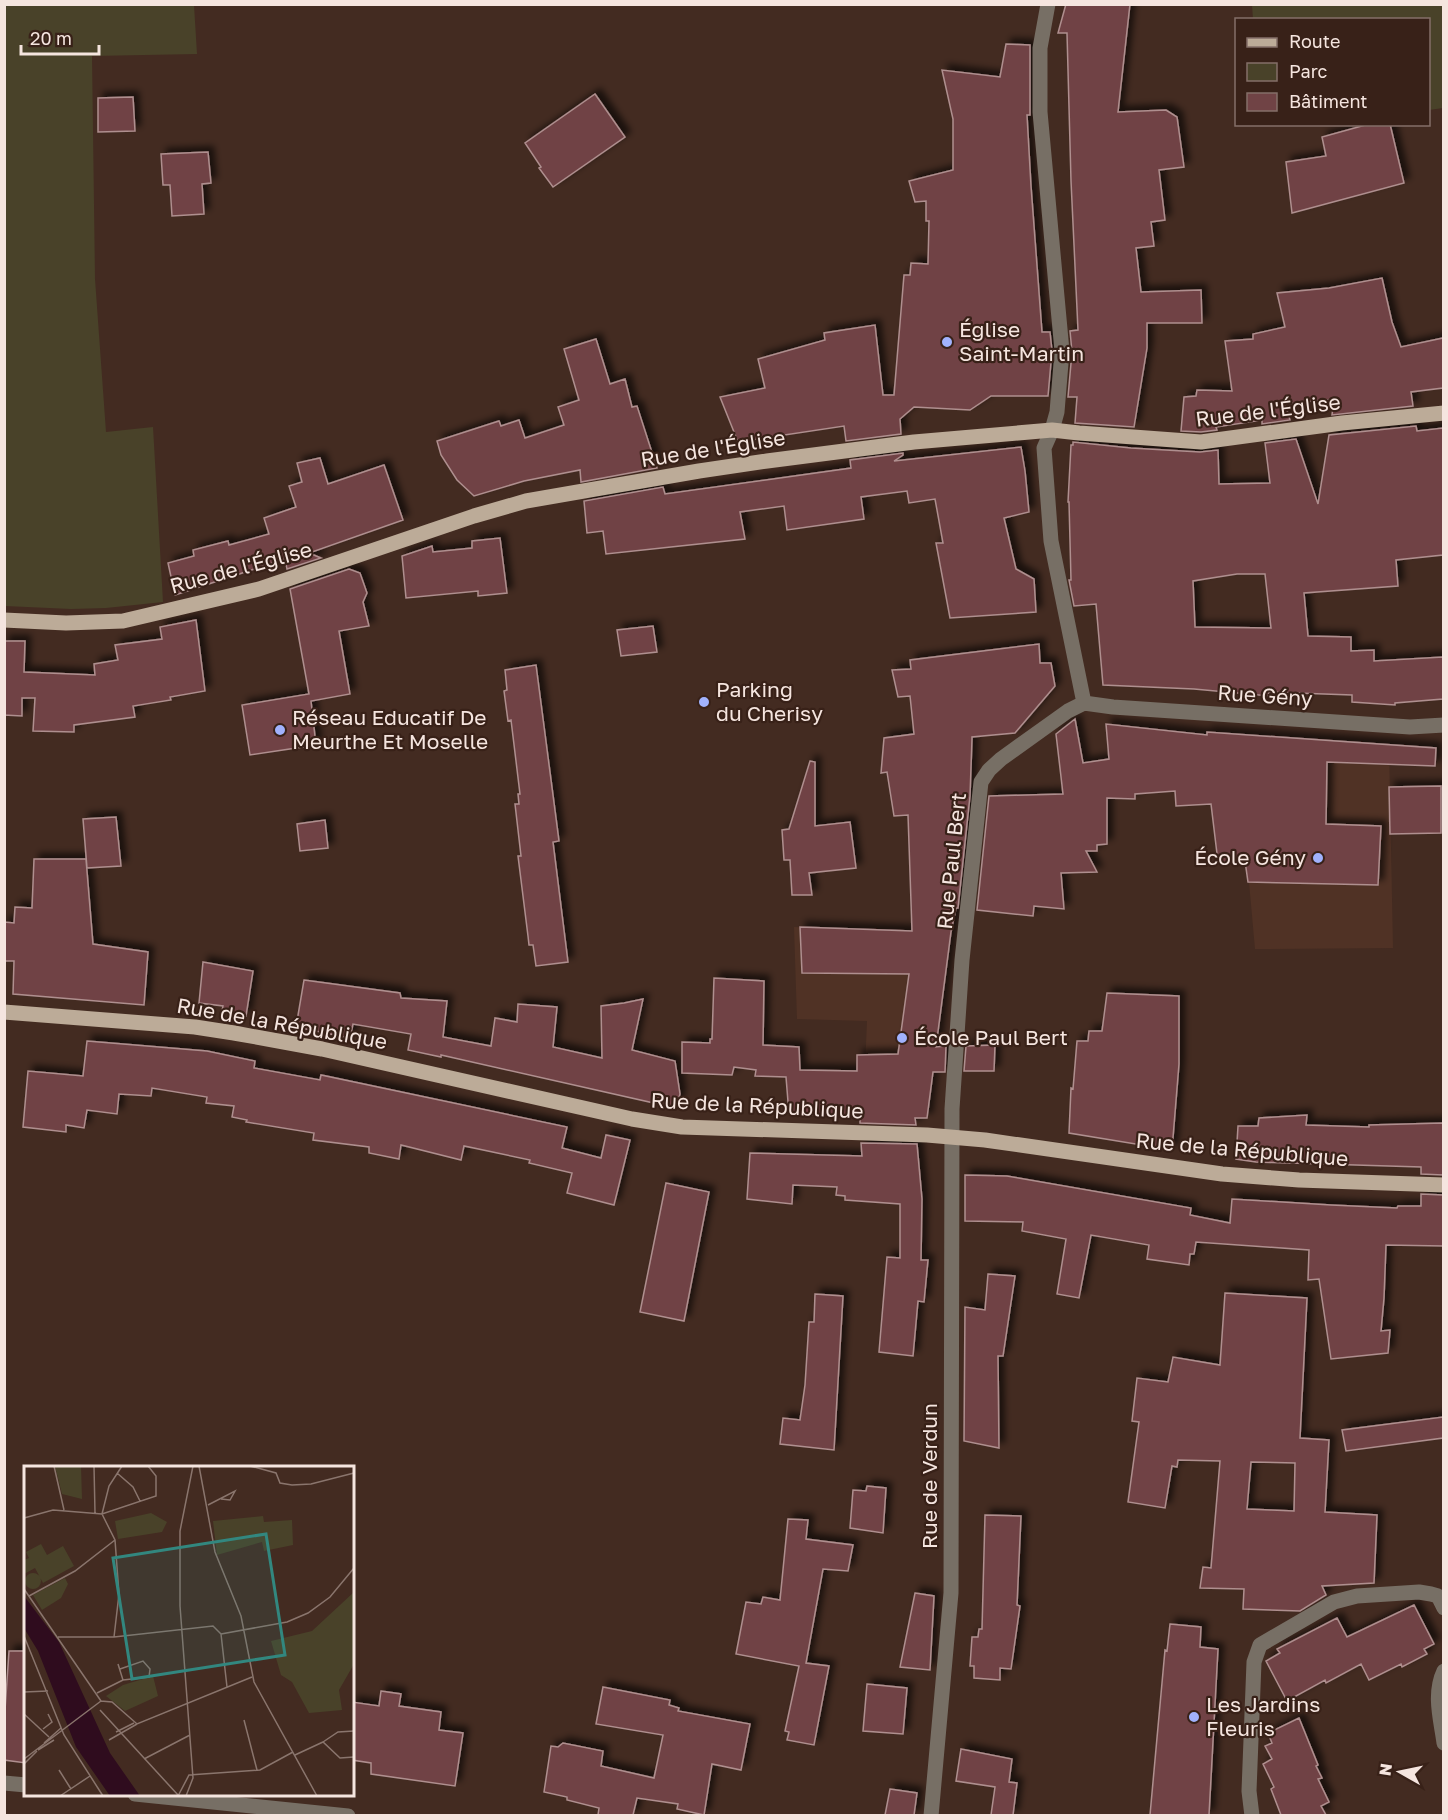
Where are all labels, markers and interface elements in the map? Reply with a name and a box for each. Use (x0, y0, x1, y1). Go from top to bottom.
scale bar (21, 18, 99, 56)
legend (1235, 18, 1430, 126)
text: 20 m (30, 27, 72, 49)
text: Route (1289, 30, 1340, 52)
text: Parc (1289, 60, 1328, 82)
text: Bâtiment (1289, 90, 1368, 112)
place label: Église Saint-Martin (959, 316, 1084, 366)
marker: Église Saint-Martin (940, 335, 954, 349)
street label: Rue de l'Église (1194, 388, 1342, 432)
street label: Rue de l'Église (639, 424, 787, 472)
street label: Rue de l'Église (167, 536, 315, 598)
place label: Parking du Cherisy (716, 676, 823, 726)
street label: Rue Gény (1217, 679, 1314, 711)
marker: Parking du Cherisy (697, 695, 711, 709)
place label: Réseau Educatif De Meurthe Et Moselle (292, 704, 488, 754)
marker: Réseau Educatif De Meurthe Et Moselle (273, 723, 287, 737)
street label: Rue Paul Bert (931, 791, 971, 931)
place label: École Gény (1194, 844, 1306, 870)
marker: École Gény (1311, 851, 1325, 865)
street label: Rue de la République (175, 992, 389, 1054)
place label: École Paul Bert (914, 1024, 1068, 1050)
marker: École Paul Bert (895, 1031, 909, 1045)
street label: Rue de la République (650, 1086, 864, 1124)
street label: Rue de la République (1135, 1127, 1349, 1171)
street label: Rue de Verdun (916, 1403, 942, 1549)
inset map (24, 1466, 354, 1796)
place label: Les Jardins Fleuris (1206, 1691, 1320, 1741)
marker: Les Jardins Fleuris (1187, 1710, 1201, 1724)
north arrow (1370, 1742, 1430, 1802)
text: N (1374, 1762, 1396, 1777)

